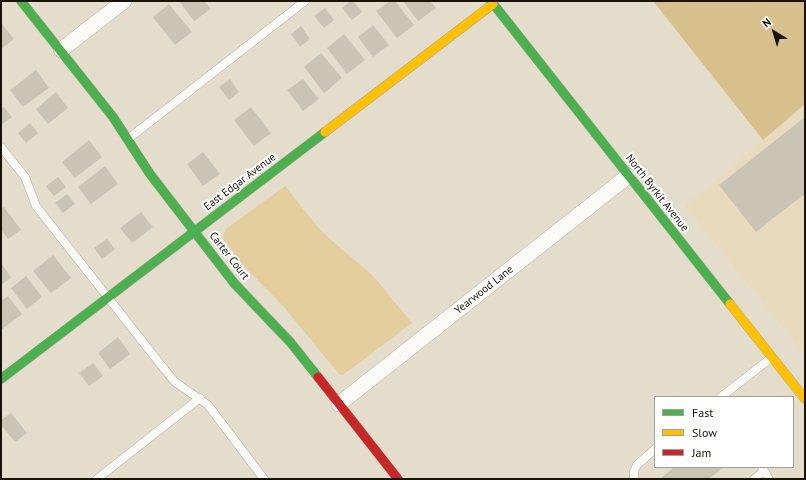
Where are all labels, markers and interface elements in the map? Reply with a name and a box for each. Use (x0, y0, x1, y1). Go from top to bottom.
north arrow (754, 12, 794, 52)
text: N (759, 15, 774, 30)
street label: East Edgar Avenue (201, 151, 279, 213)
street label: North Byrkit Avenue (623, 152, 691, 234)
street label: Carter Court (206, 229, 252, 283)
street label: Yearwood Lane (452, 263, 516, 317)
legend (654, 396, 794, 468)
text: Fast (692, 405, 713, 420)
text: Slow (692, 425, 717, 440)
text: Jam (692, 445, 711, 460)

